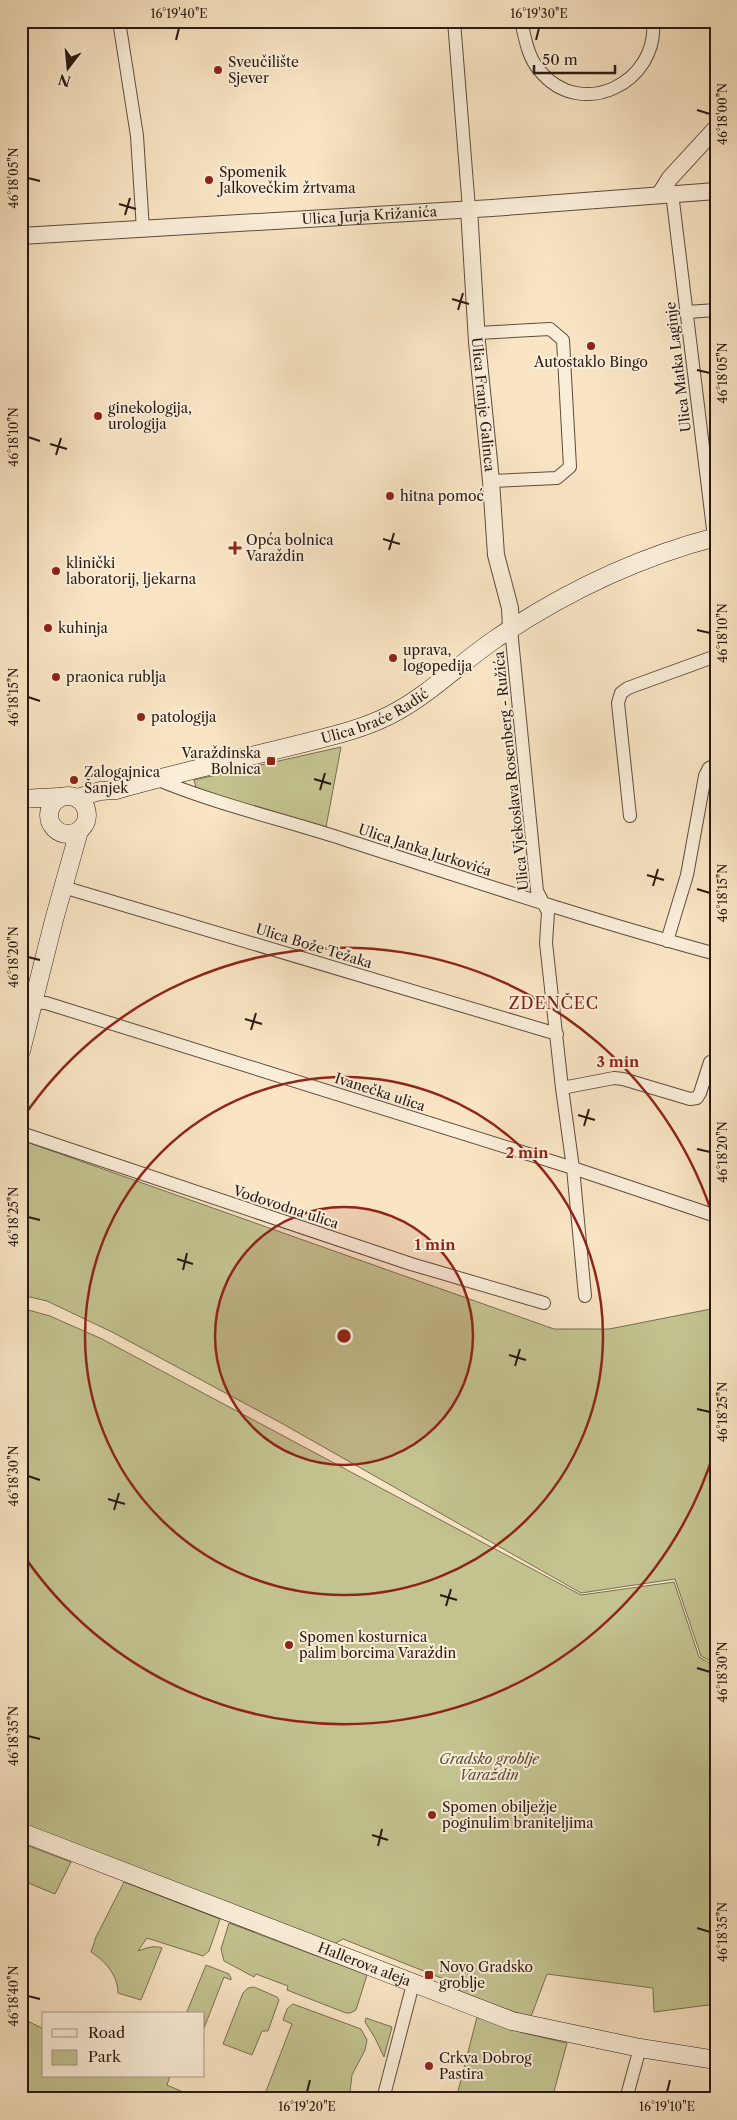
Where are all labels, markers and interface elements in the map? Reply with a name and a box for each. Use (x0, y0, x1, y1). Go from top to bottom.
text: 16°19'40"E (150, 6, 208, 21)
text: 16°19'30"E (510, 6, 568, 21)
north arrow (42, 42, 92, 92)
scale bar (534, 42, 616, 74)
text: 50 m (542, 50, 578, 69)
place label: Sveučilište Sjever (228, 53, 299, 87)
marker: Sveučilište Sjever (212, 64, 224, 76)
text: N (56, 70, 73, 91)
text: 46°18'00"N (715, 83, 730, 145)
text: 46°18'05"N (6, 147, 21, 208)
place label: Spomenik Jalkovečkim žrtvama (217, 163, 356, 197)
marker: Spomenik Jalkovečkim žrtvama (203, 174, 215, 186)
street label: Ulica Jurja Križanića (301, 202, 438, 228)
street label: Ulica Matka Laginje (661, 301, 695, 433)
street label: Ulica Franje Galinca (468, 336, 499, 473)
marker: Autostaklo Bingo (585, 340, 597, 352)
text: 46°18'05"N (715, 342, 730, 403)
place label: Autostaklo Bingo (533, 353, 648, 371)
place label: ginekologija, urologija (108, 399, 192, 433)
text: 46°18'10"N (6, 407, 21, 467)
marker: ginekologija, urologija (92, 410, 104, 422)
place label: hitna pomoć (400, 487, 484, 505)
marker: hitna pomoć (384, 490, 396, 502)
place label: Opća bolnica Varaždin (245, 531, 334, 565)
marker: Opća bolnica Varaždin (228, 541, 242, 555)
place label: klinički laboratorij, ljekarna (66, 554, 197, 588)
marker: klinički laboratorij, ljekarna (50, 565, 62, 577)
text: 46°18'10"N (715, 603, 730, 663)
place label: kuhinja (58, 619, 108, 637)
marker: kuhinja (42, 622, 54, 634)
place label: uprava, logopedija (403, 641, 473, 675)
street label: Ulica Vjekoslava Rosenberg - Ružića (489, 650, 533, 892)
marker: uprava, logopedija (387, 652, 399, 664)
text: 46°18'15"N (6, 668, 21, 726)
place label: praonica rublja (66, 668, 167, 686)
marker: praonica rublja (50, 671, 62, 683)
street label: Ulica braće Radić (319, 685, 432, 747)
place label: patologija (151, 708, 217, 726)
marker: patologija (135, 711, 147, 723)
place label: Varaždinska Bolnica (181, 744, 262, 778)
marker: Varaždinska Bolnica (265, 755, 277, 767)
place label: Zalogajnica Šanjek (84, 763, 161, 797)
marker: Zalogajnica Šanjek (68, 774, 80, 786)
street label: Ulica Janka Jurkovića (356, 820, 494, 880)
text: 46°18'15"N (715, 864, 730, 922)
street label: Ulica Bože Težaka (253, 920, 375, 972)
text: 46°18'20"N (6, 926, 21, 988)
district label: ZDENČEC (509, 992, 599, 1013)
text: 3 min (597, 1052, 640, 1071)
street label: Ivanečka ulica (332, 1069, 428, 1115)
text: 46°18'20"N (715, 1121, 730, 1183)
text: 2 min (505, 1143, 549, 1162)
street label: Vodovodna ulica (230, 1181, 342, 1233)
text: 46°18'25"N (6, 1187, 21, 1247)
text: 1 min (414, 1235, 456, 1254)
centre of rings (335, 1327, 353, 1345)
text: 46°18'25"N (715, 1382, 730, 1442)
text: 46°18'30"N (6, 1445, 21, 1507)
place label: Spomen kosturnica palim borcima Varaždin (299, 1628, 456, 1662)
marker: Spomen kosturnica palim borcima Varaždin (283, 1639, 295, 1651)
text: 46°18'30"N (715, 1641, 730, 1703)
text: 46°18'35"N (6, 1706, 21, 1766)
park label: Gradsko groblje Varaždin (439, 1750, 540, 1784)
place label: Spomen obilježje poginulim braniteljima (442, 1798, 594, 1832)
marker: Spomen obilježje poginulim braniteljima (426, 1809, 438, 1821)
text: 46°18'35"N (715, 1902, 730, 1962)
street label: Hallerova aleja (315, 1938, 414, 1990)
place label: Novo Gradsko groblje (439, 1958, 533, 1992)
text: 46°18'40"N (6, 1966, 21, 2026)
marker: Novo Gradsko groblje (423, 1969, 435, 1981)
legend (42, 2012, 205, 2078)
text: Road (88, 2023, 125, 2042)
text: Park (88, 2047, 122, 2066)
place label: Crkva Dobrog Pastira (439, 2049, 532, 2083)
marker: Crkva Dobrog Pastira (423, 2060, 435, 2072)
text: 16°19'20"E (278, 2099, 336, 2114)
text: 16°19'10"E (639, 2099, 695, 2114)

